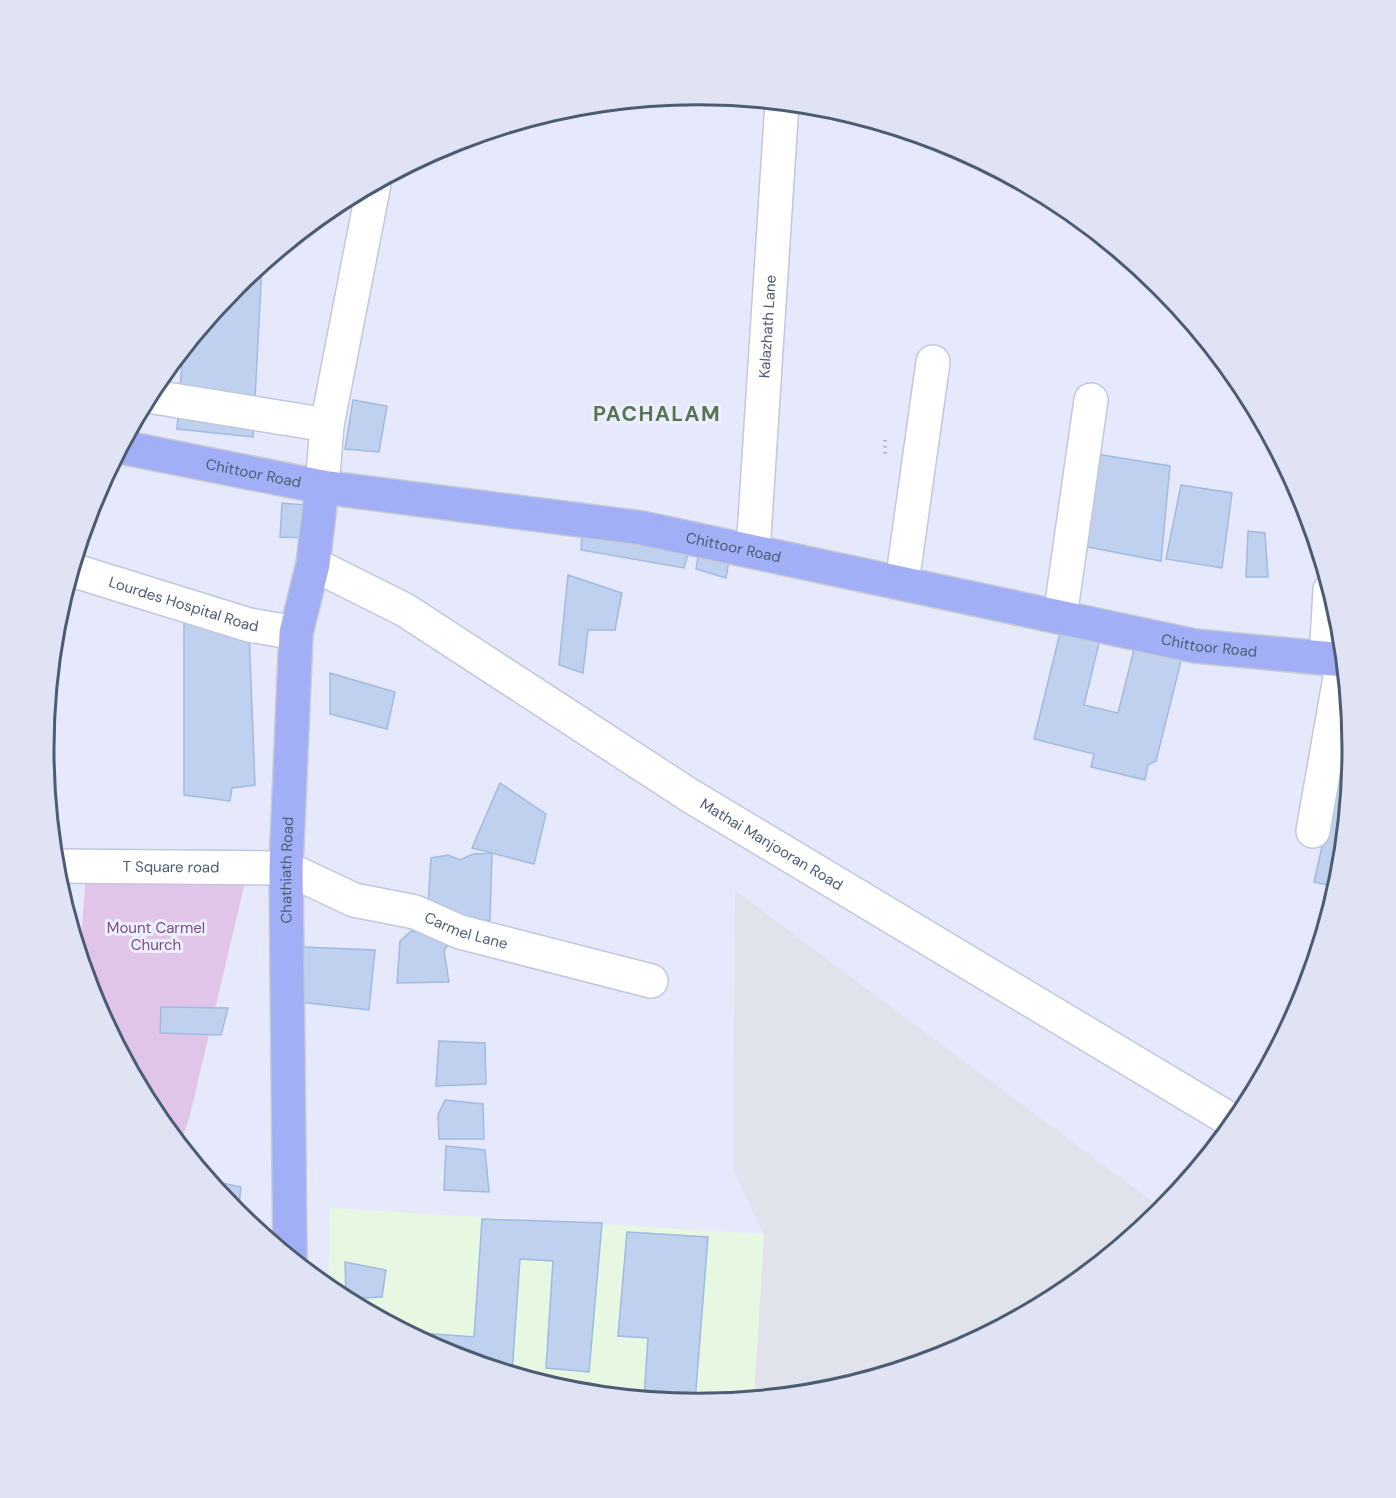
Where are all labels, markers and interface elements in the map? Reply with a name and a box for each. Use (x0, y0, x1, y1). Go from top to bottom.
street label: Kalazhath Lane (754, 274, 781, 379)
district label: PACHALAM (593, 400, 721, 428)
street label: Chittoor Road (204, 454, 303, 493)
street label: Chittoor Road (684, 528, 783, 567)
street label: Lourdes Hospital Road (106, 572, 260, 636)
street label: Chittoor Road (1159, 629, 1258, 662)
street label: Mathai Manjooran Road (696, 794, 847, 895)
street label: Chathiath Road (276, 816, 298, 924)
street label: T Square road (122, 857, 220, 877)
street label: Carmel Lane (421, 907, 510, 954)
park label: Mount Carmel Church (107, 918, 205, 955)

